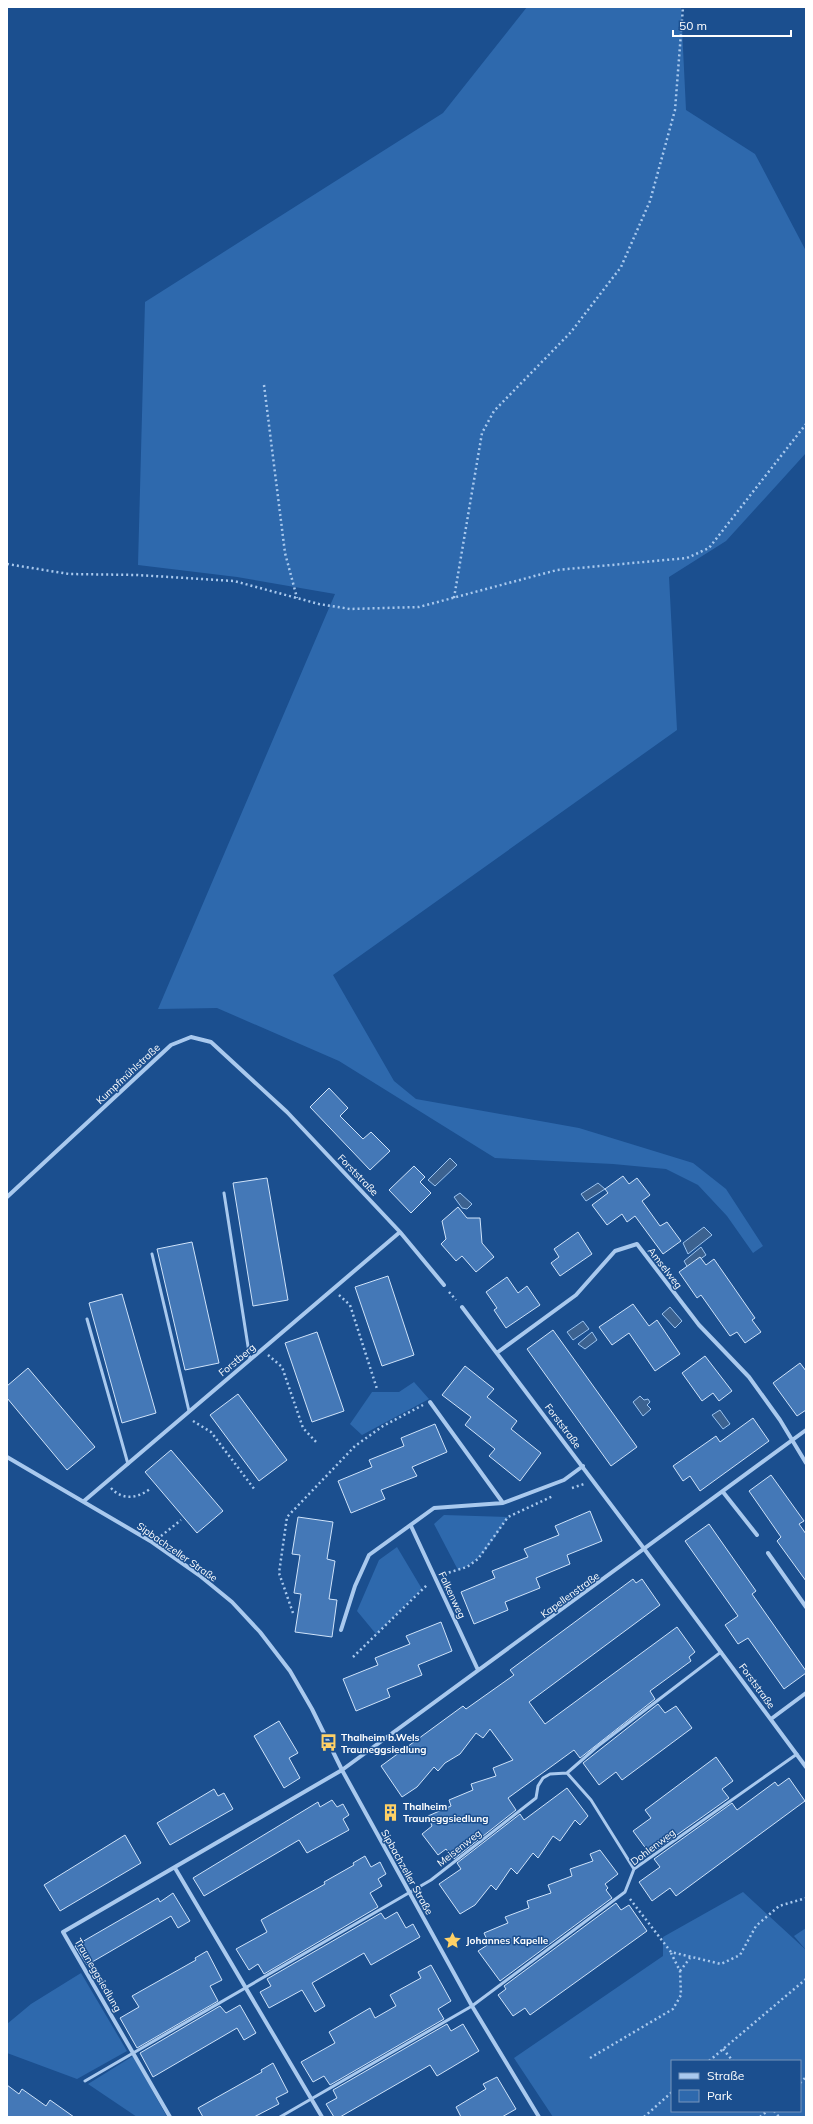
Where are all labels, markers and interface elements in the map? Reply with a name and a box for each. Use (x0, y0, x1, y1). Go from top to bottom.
scale bar (673, 12, 791, 38)
text: 50 m (679, 18, 707, 33)
street label: Kumpfmühlstraße (93, 1041, 163, 1107)
street label: Forststraße (335, 1151, 381, 1199)
street label: Amselweg (645, 1245, 685, 1291)
street label: Forstberg (216, 1341, 258, 1379)
street label: Forststraße (542, 1401, 584, 1451)
street label: Sipbachzeller Straße (134, 1519, 220, 1585)
street label: Kapellenstraße (538, 1569, 602, 1621)
street label: Falkenweg (436, 1570, 468, 1620)
street label: Forststraße (736, 1661, 778, 1711)
place label: Thalheim b.Wels Trauneggsiedlung (341, 1731, 427, 1756)
bus stop icon: Thalheim b.Wels Trauneggsiedlung (318, 1733, 338, 1753)
place label: Thalheim Trauneggsiedlung (403, 1800, 489, 1825)
building icon: Thalheim Trauneggsiedlung (380, 1802, 400, 1822)
street label: Dohlenweg (628, 1826, 678, 1868)
street label: Sipbachzeller Straße (378, 1827, 436, 1917)
street label: Meisenweg (434, 1827, 484, 1869)
place icon: Johannes Kapelle (443, 1930, 463, 1950)
place label: Johannes Kapelle (466, 1934, 549, 1947)
street label: Trauneggsiedlung (72, 1936, 124, 2014)
legend (671, 2060, 801, 2112)
text: Straße (707, 2068, 744, 2083)
text: Park (707, 2088, 733, 2103)

